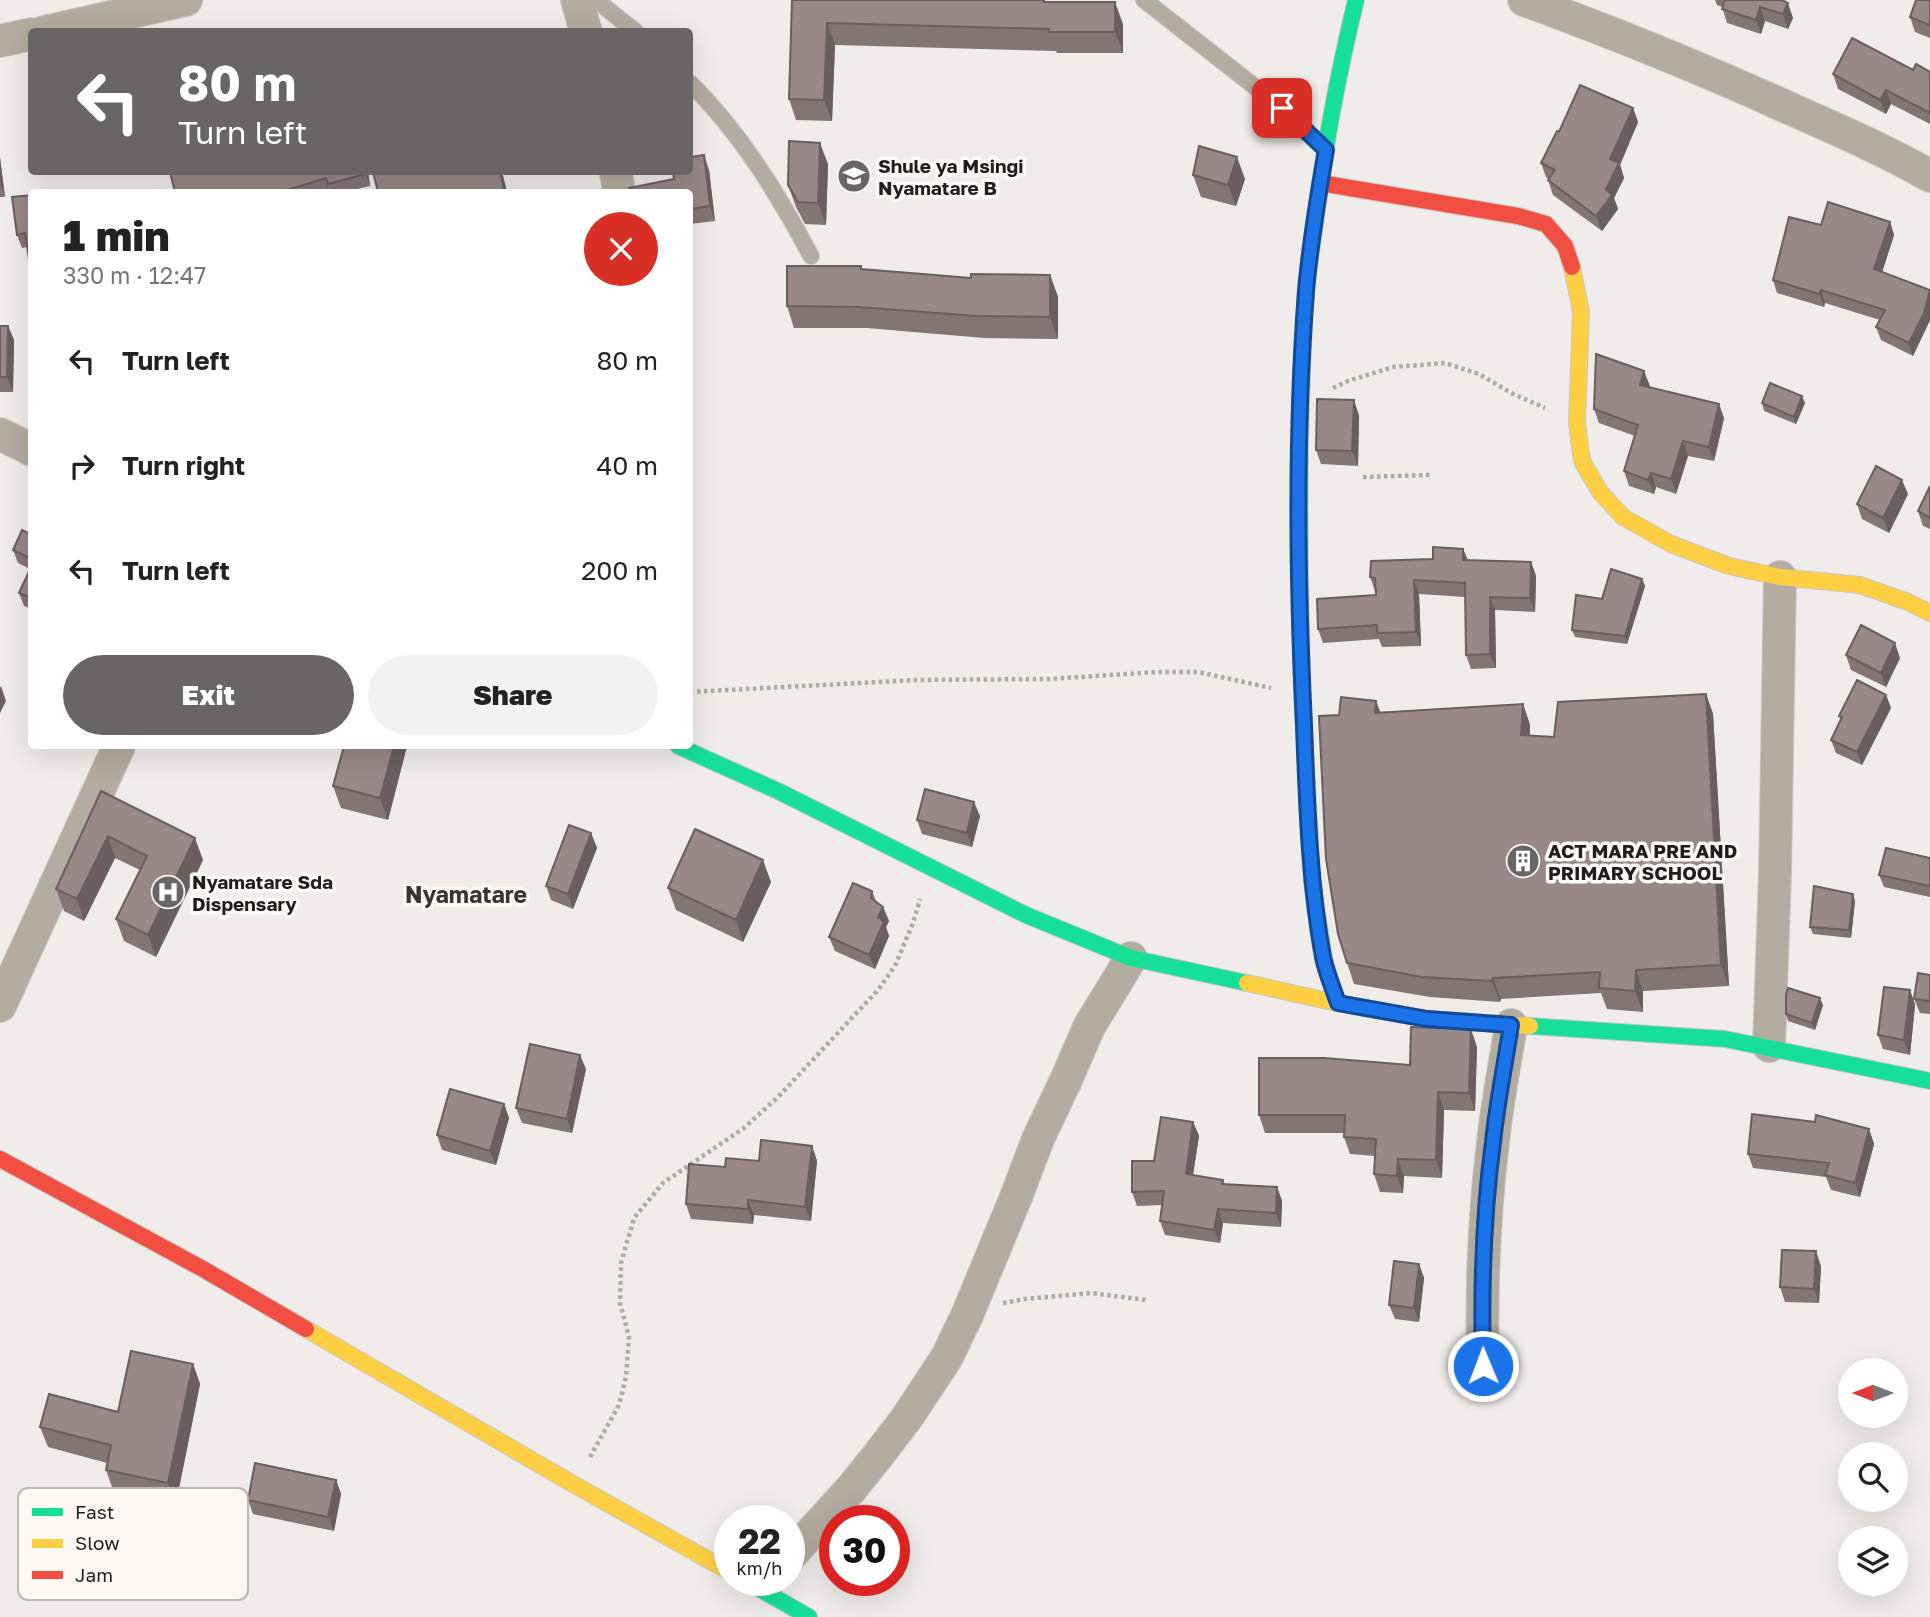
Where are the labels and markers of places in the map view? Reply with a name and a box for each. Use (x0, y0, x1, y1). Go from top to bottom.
pin (1252, 78, 1312, 138)
place label: Shule ya Msingi Nyamatare B (878, 154, 1023, 199)
school or university icon: Shule ya Msingi Nyamatare B (835, 157, 873, 195)
place label: ACT MARA PRE AND PRIMARY SCHOOL (1548, 839, 1737, 884)
building icon: ACT MARA PRE AND PRIMARY SCHOOL (1504, 842, 1542, 880)
place label: Nyamatare Sda Dispensary (192, 870, 333, 915)
hospital icon: Nyamatare Sda Dispensary (149, 873, 187, 911)

